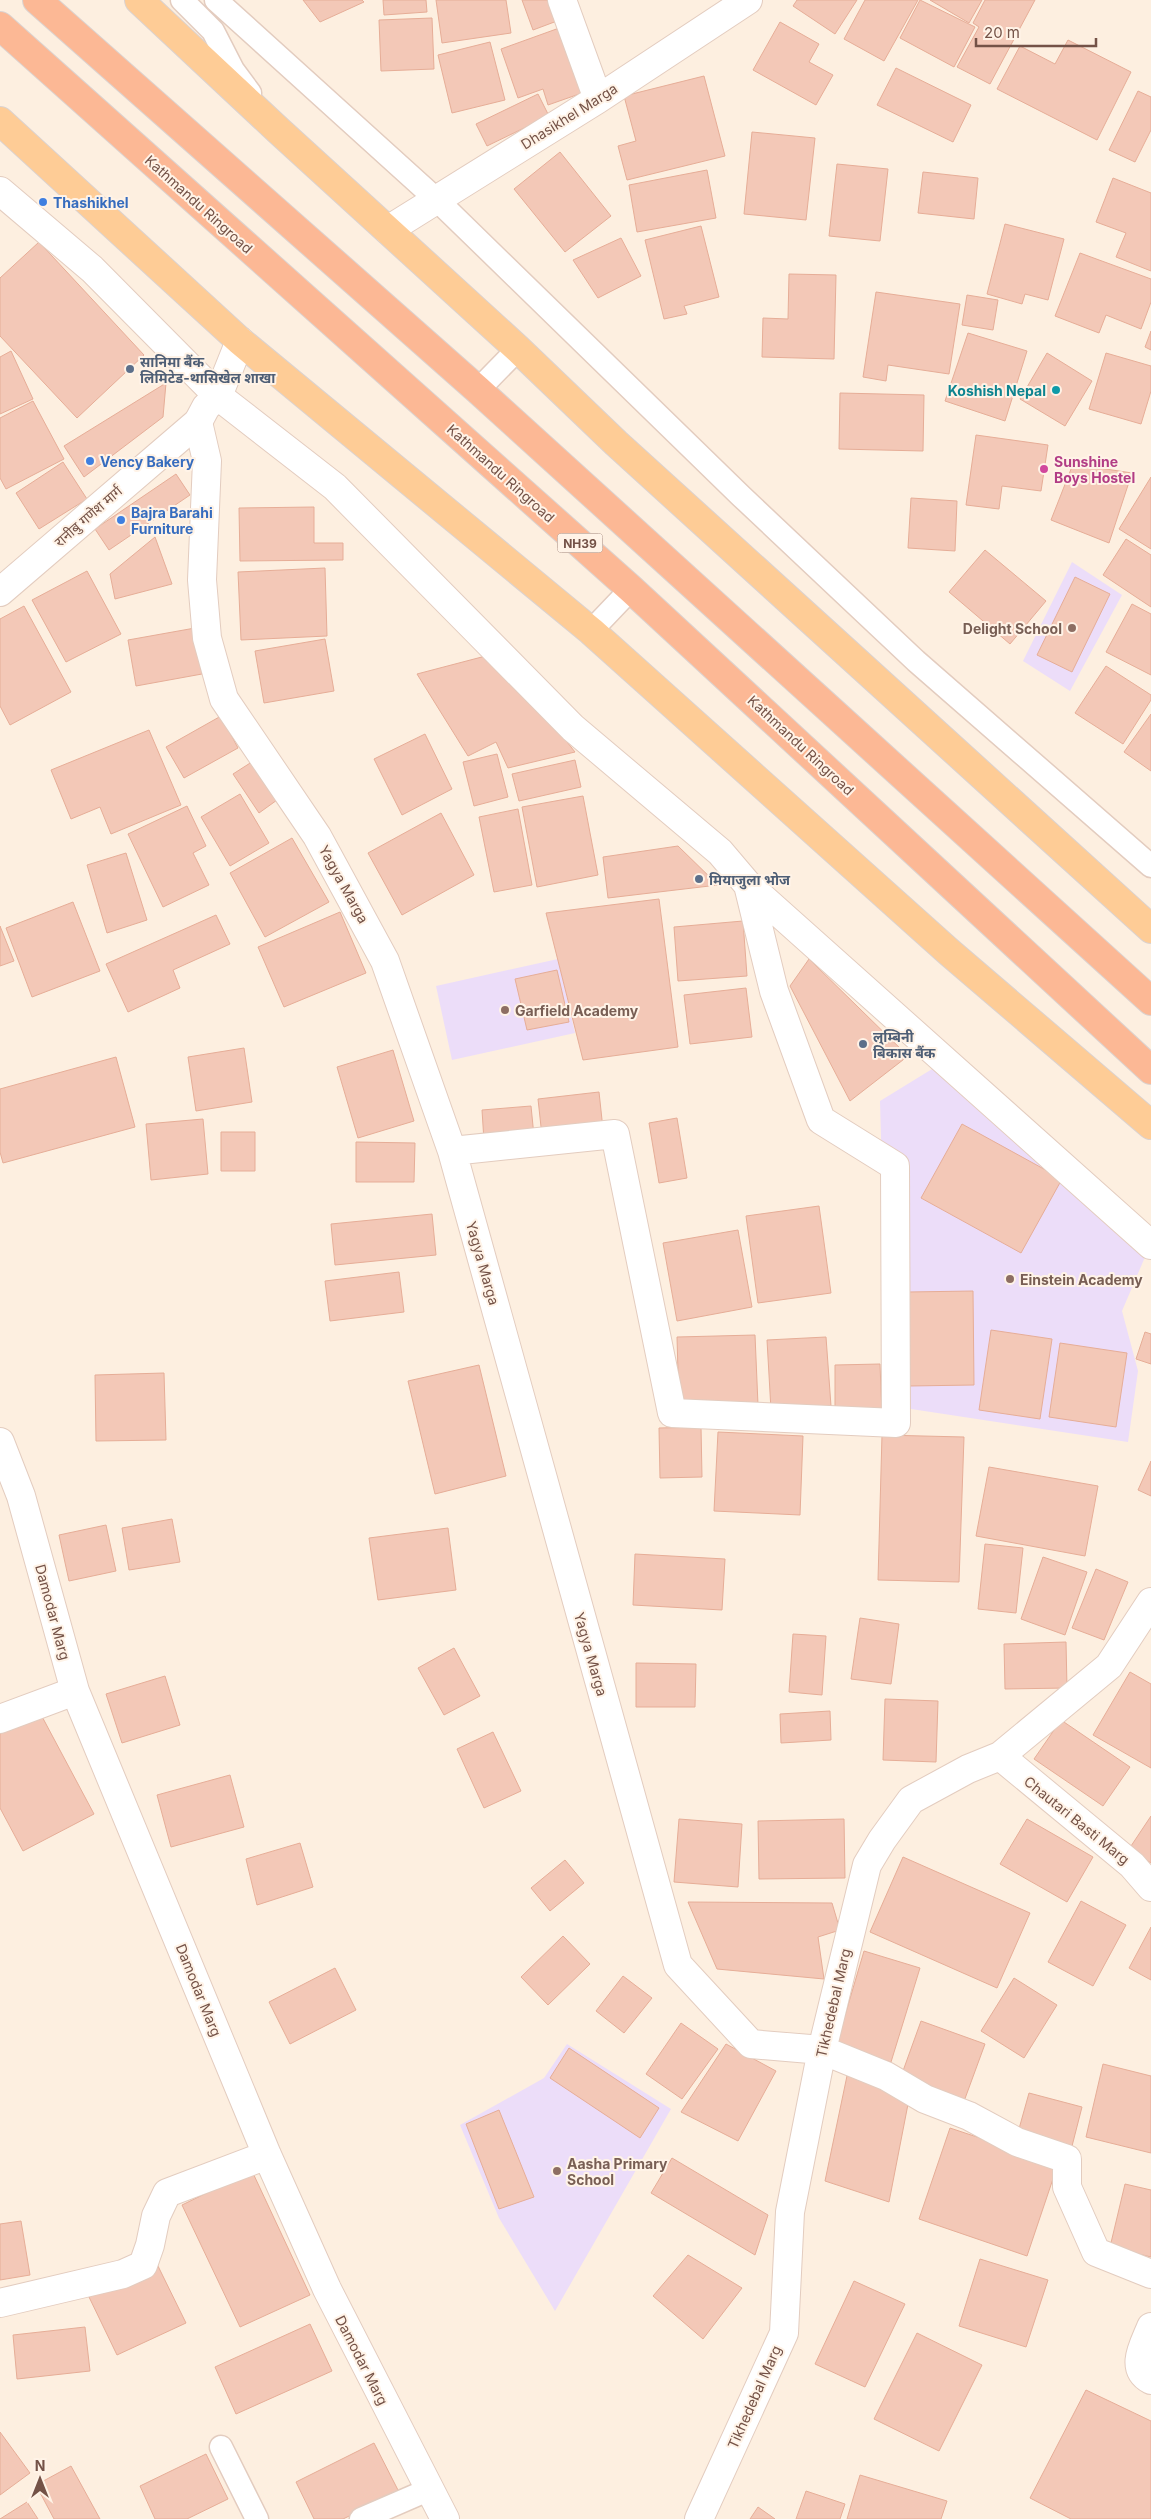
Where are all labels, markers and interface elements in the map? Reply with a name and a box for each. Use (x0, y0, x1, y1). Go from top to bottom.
scale bar (976, 15, 1096, 47)
text: 20 m (984, 23, 1020, 42)
street label: Dhasikhel Marga (518, 80, 620, 152)
street label: Kathmandu Ringroad (142, 151, 256, 257)
place label: Thashikhel (53, 194, 129, 211)
marker: Thashikhel (37, 196, 49, 208)
place label: सानिमा बैंक लिमिटेड-थासिखेल शाखा (140, 353, 276, 386)
marker: सानिमा बैंक लिमिटेड-थासिखेल शाखा (124, 363, 136, 375)
place label: Koshish Nepal (948, 382, 1046, 399)
marker: Koshish Nepal (1050, 384, 1062, 396)
street label: Kathmandu Ringroad (444, 420, 558, 526)
place label: Vency Bakery (100, 453, 195, 470)
place label: Sunshine Boys Hostel (1054, 453, 1135, 486)
marker: Vency Bakery (84, 455, 96, 467)
marker: Sunshine Boys Hostel (1038, 463, 1050, 475)
street label: रानीबु गणेश मार्ग (51, 481, 127, 551)
place label: Bajra Barahi Furniture (131, 504, 213, 537)
marker: Bajra Barahi Furniture (115, 514, 127, 526)
road number: NH39 (558, 534, 602, 552)
place label: Delight School (963, 620, 1062, 637)
marker: Delight School (1066, 622, 1078, 634)
street label: Kathmandu Ringroad (745, 692, 857, 798)
street label: Yagya Marga (316, 842, 372, 926)
place label: मियाजुला भोज (709, 871, 791, 890)
marker: मियाजुला भोज (693, 873, 705, 885)
place label: Garfield Academy (515, 1002, 639, 1019)
marker: Garfield Academy (499, 1004, 511, 1016)
place label: लुम्बिनी बिकास बैंक (873, 1028, 936, 1061)
marker: लुम्बिनी बिकास बैंक (857, 1038, 869, 1050)
street label: Yagya Marga (463, 1219, 503, 1307)
place label: Einstein Academy (1020, 1271, 1143, 1288)
marker: Einstein Academy (1004, 1273, 1016, 1285)
street label: Damodar Marg (32, 1562, 74, 1662)
street label: Yagya Marga (571, 1610, 611, 1698)
street label: Chautari Basti Marg (1021, 1772, 1133, 1868)
street label: Damodar Marg (173, 1941, 225, 2039)
street label: Tikhedebal Marg (812, 1947, 854, 2059)
place label: Aasha Primary School (567, 2155, 668, 2188)
marker: Aasha Primary School (551, 2165, 563, 2177)
street label: Damodar Marg (332, 2312, 392, 2408)
street label: Tikhedebal Marg (724, 2343, 784, 2451)
north arrow (15, 2454, 65, 2504)
text: N (35, 2457, 45, 2474)

